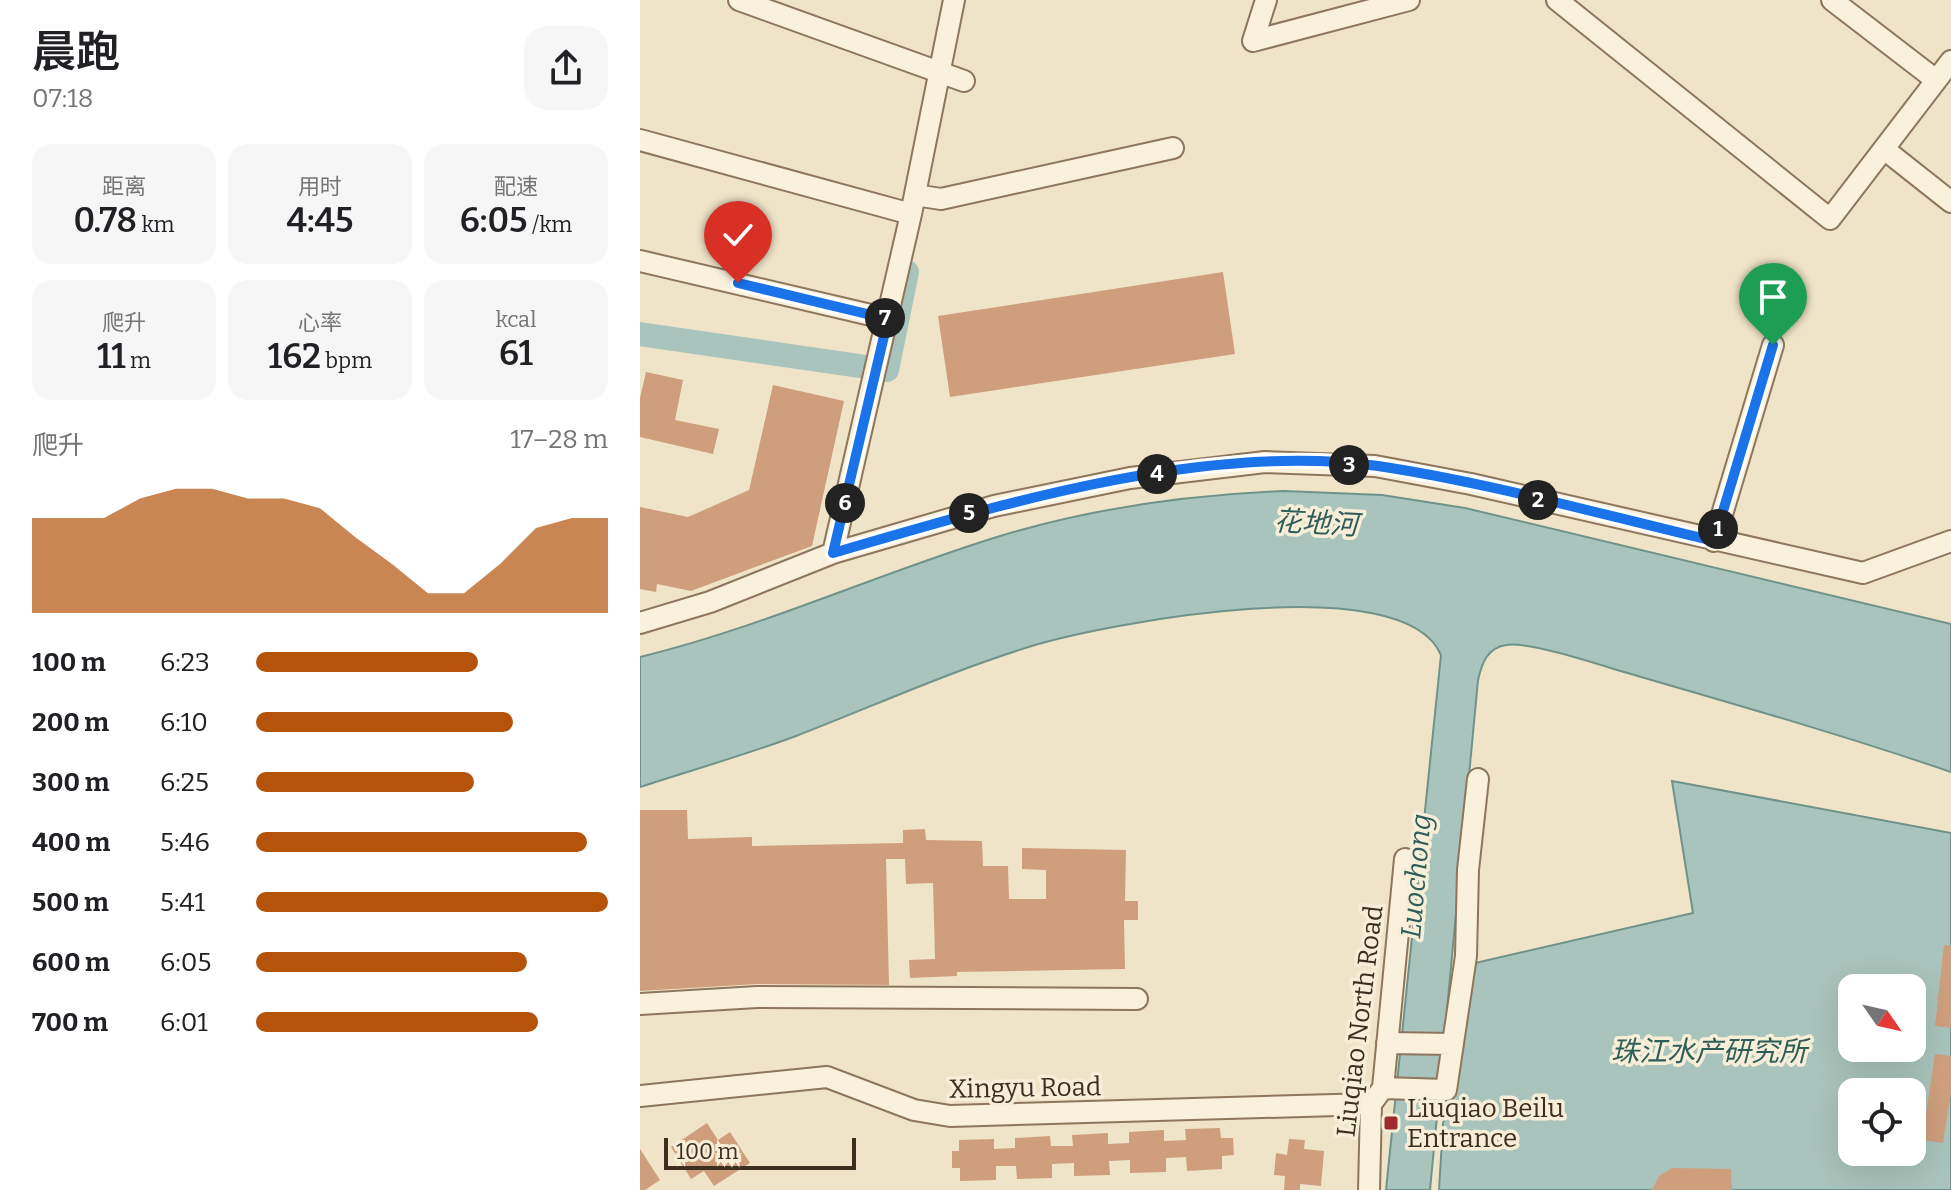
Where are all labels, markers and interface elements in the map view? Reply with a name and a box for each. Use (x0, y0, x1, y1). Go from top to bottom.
text: 晨跑 (32, 26, 120, 79)
button: share (524, 26, 608, 110)
text: 07:18 (32, 83, 93, 114)
text: 距离 (102, 173, 146, 200)
text: 用时 (298, 173, 342, 200)
text: 配速 (494, 173, 538, 200)
text: 0.78 (73, 200, 137, 241)
text: 4:45 (286, 200, 354, 241)
text: 6:05 (460, 200, 528, 241)
pin (704, 201, 772, 283)
text: km (137, 211, 175, 238)
text: /km (528, 211, 572, 238)
icon: check (716, 213, 760, 257)
pin (1739, 263, 1807, 345)
icon: arrive (1751, 275, 1795, 319)
pin: 7 (865, 298, 905, 338)
text: 7 (879, 304, 891, 331)
text: kcal (496, 306, 536, 333)
text: 爬升 (102, 309, 146, 336)
text: 心率 (298, 309, 342, 336)
text: 61 (499, 333, 533, 374)
text: 11 (97, 336, 126, 377)
text: 162 (268, 336, 321, 377)
text: m (126, 347, 151, 374)
text: bpm (321, 347, 372, 374)
text: 17–28 m (510, 424, 608, 455)
text: 爬升 (32, 430, 84, 461)
pin: 3 (1329, 445, 1369, 485)
text: 3 (1343, 451, 1355, 478)
pin: 4 (1137, 454, 1177, 494)
text: 4 (1150, 460, 1164, 487)
pin: 2 (1518, 480, 1558, 520)
pin: 6 (825, 483, 865, 523)
text: 2 (1532, 486, 1544, 513)
text: 6 (838, 489, 852, 516)
pin: 5 (949, 493, 989, 533)
text: 5 (963, 499, 975, 526)
water label: 花地河 (1273, 504, 1364, 542)
pin: 1 (1698, 509, 1738, 549)
text: 1 (1713, 515, 1723, 542)
text: 100 m (32, 647, 106, 678)
text: 6:23 (160, 647, 210, 678)
text: 200 m (32, 707, 109, 738)
text: 6:10 (160, 707, 208, 738)
text: 300 m (32, 767, 109, 798)
text: 6:25 (160, 767, 209, 798)
water label: Luochong (1394, 812, 1438, 940)
text: 400 m (32, 827, 110, 858)
text: 5:46 (160, 827, 210, 858)
text: 500 m (32, 887, 109, 918)
text: 5:41 (160, 887, 205, 918)
street label: Liuqiao North Road (1330, 903, 1390, 1139)
text: 600 m (32, 947, 110, 978)
text: 6:05 (160, 947, 211, 978)
north arrow (1838, 974, 1926, 1062)
map controls (1838, 974, 1926, 1166)
text: 700 m (32, 1007, 108, 1038)
text: 6:01 (160, 1007, 208, 1038)
water label: 珠江水产研究所 (1611, 1035, 1811, 1068)
street label: Xingyu Road (949, 1071, 1101, 1105)
button: locate (1838, 1078, 1926, 1166)
place label: Liuqiao Beilu Entrance (1407, 1093, 1564, 1154)
marker: Liuqiao Beilu Entrance (1382, 1114, 1400, 1132)
scale bar (664, 1134, 856, 1170)
text: 100 m (676, 1138, 739, 1165)

